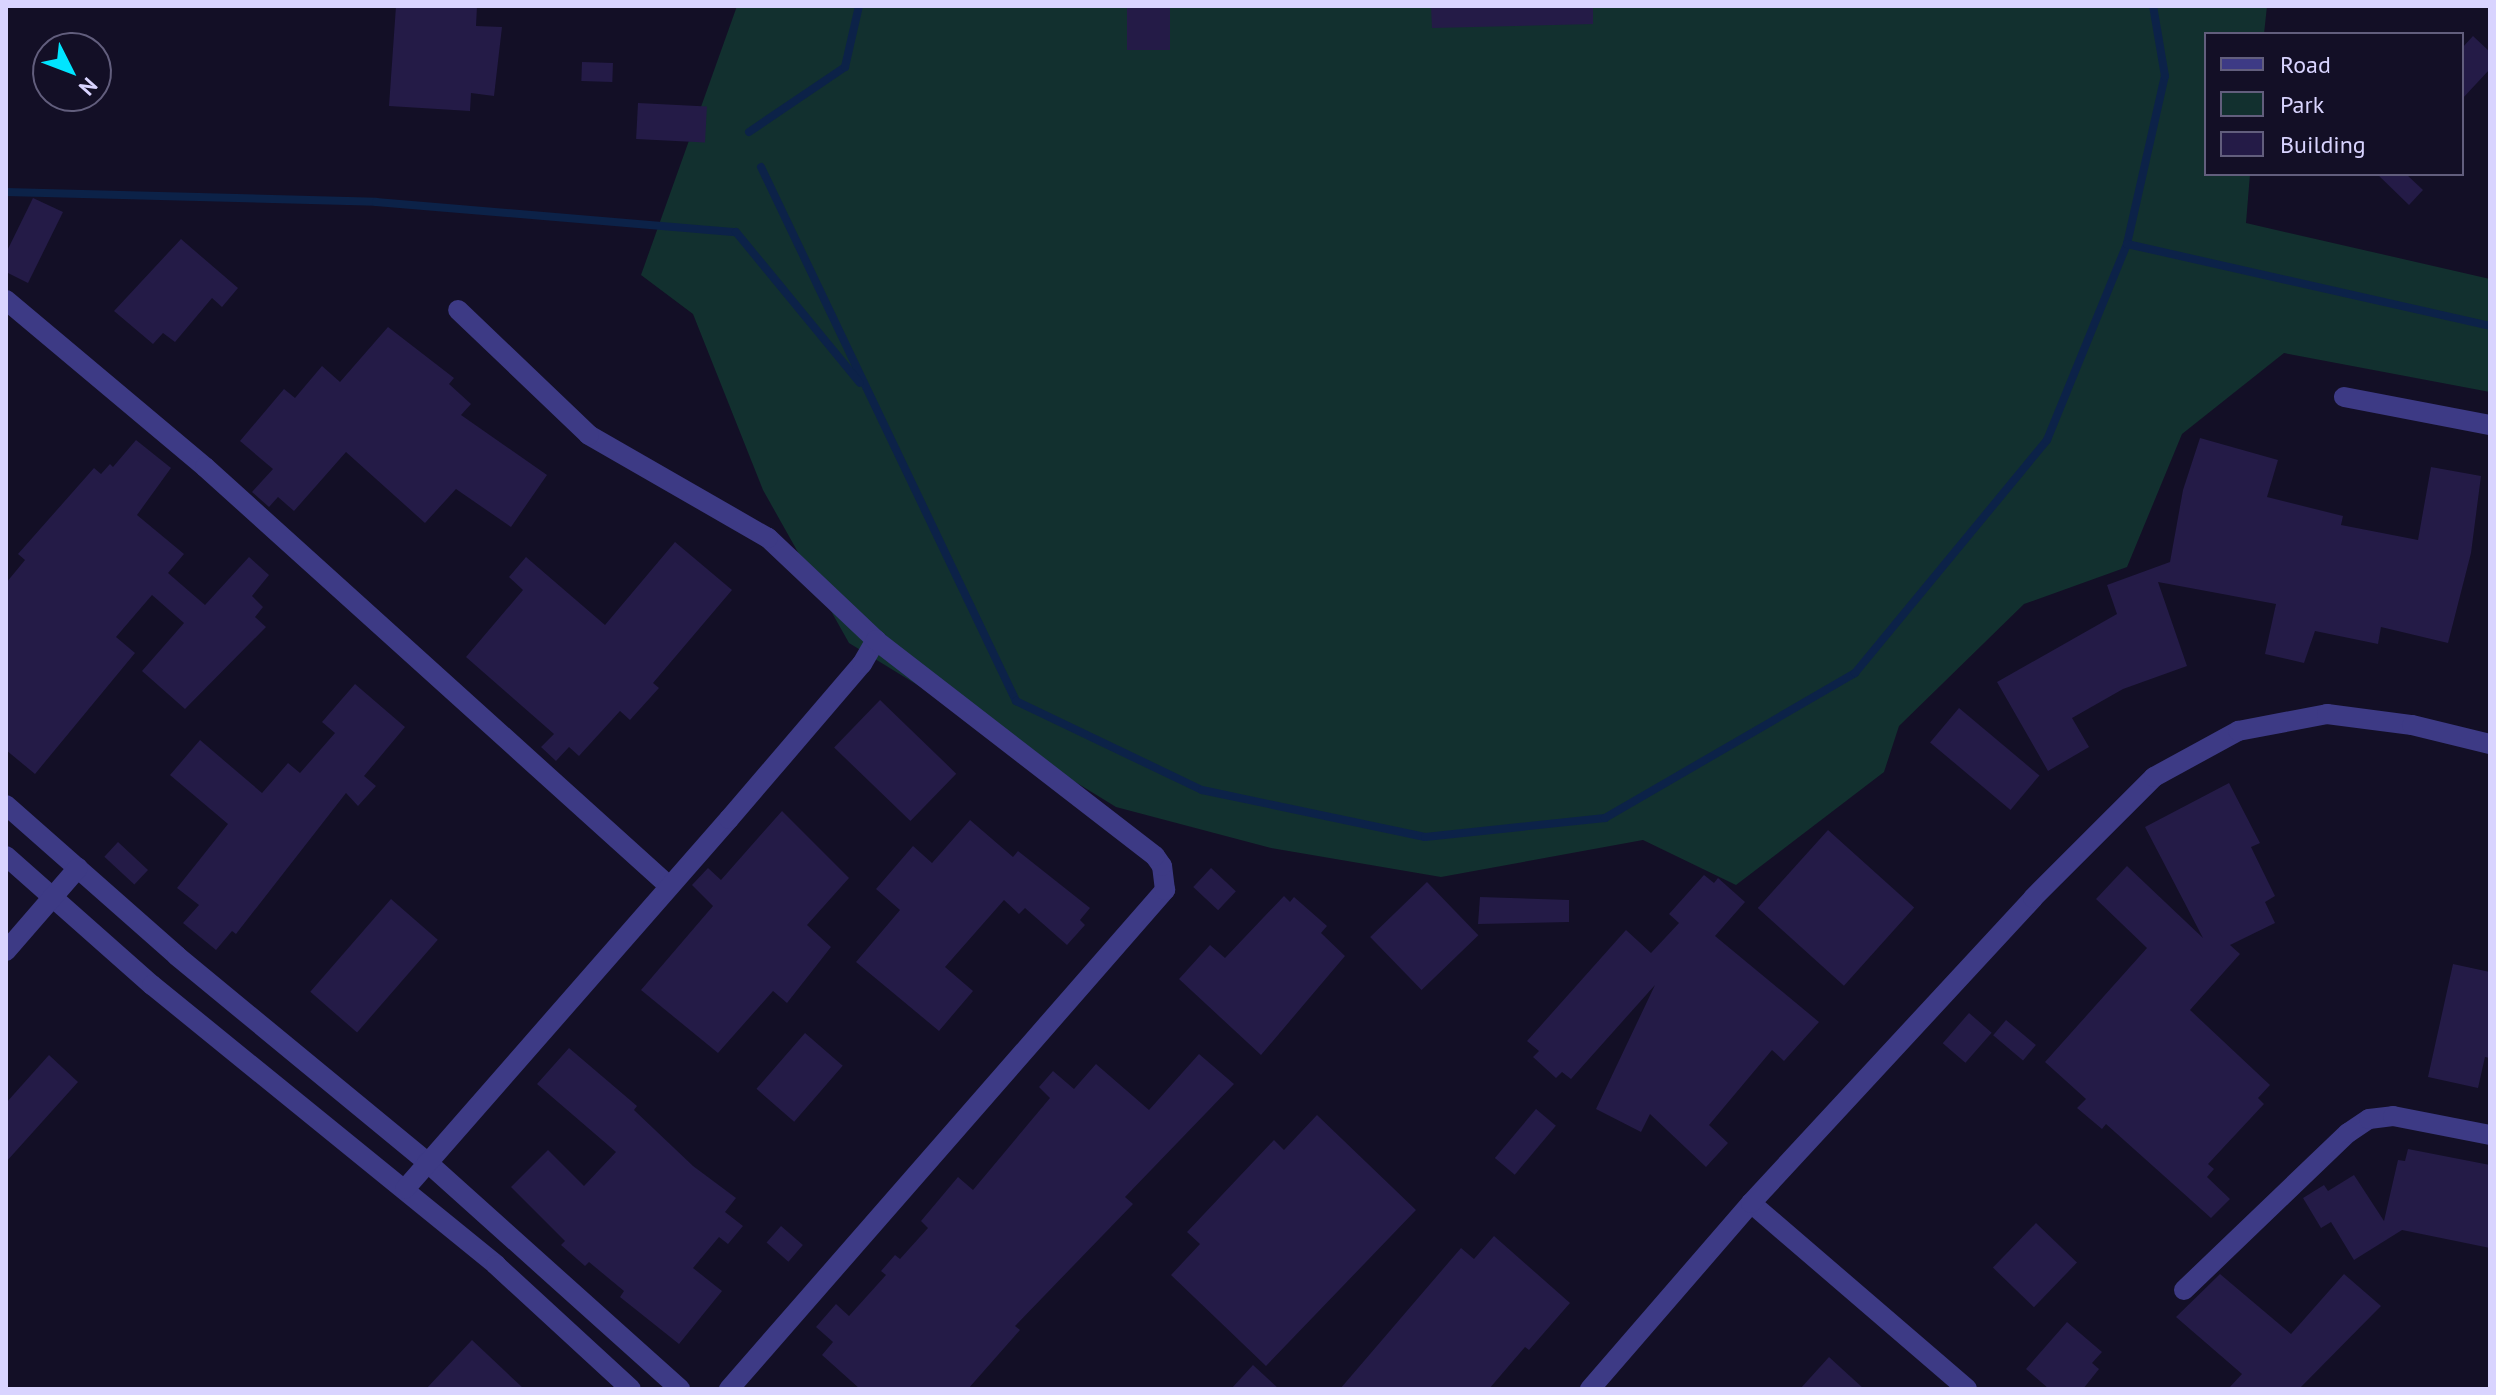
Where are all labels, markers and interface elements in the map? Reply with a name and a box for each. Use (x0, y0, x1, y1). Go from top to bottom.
north arrow (32, 32, 112, 112)
legend (2204, 32, 2464, 176)
text: Road (2280, 49, 2331, 80)
text: N (73, 72, 104, 101)
text: Park (2280, 89, 2324, 120)
text: Building (2280, 129, 2366, 160)

